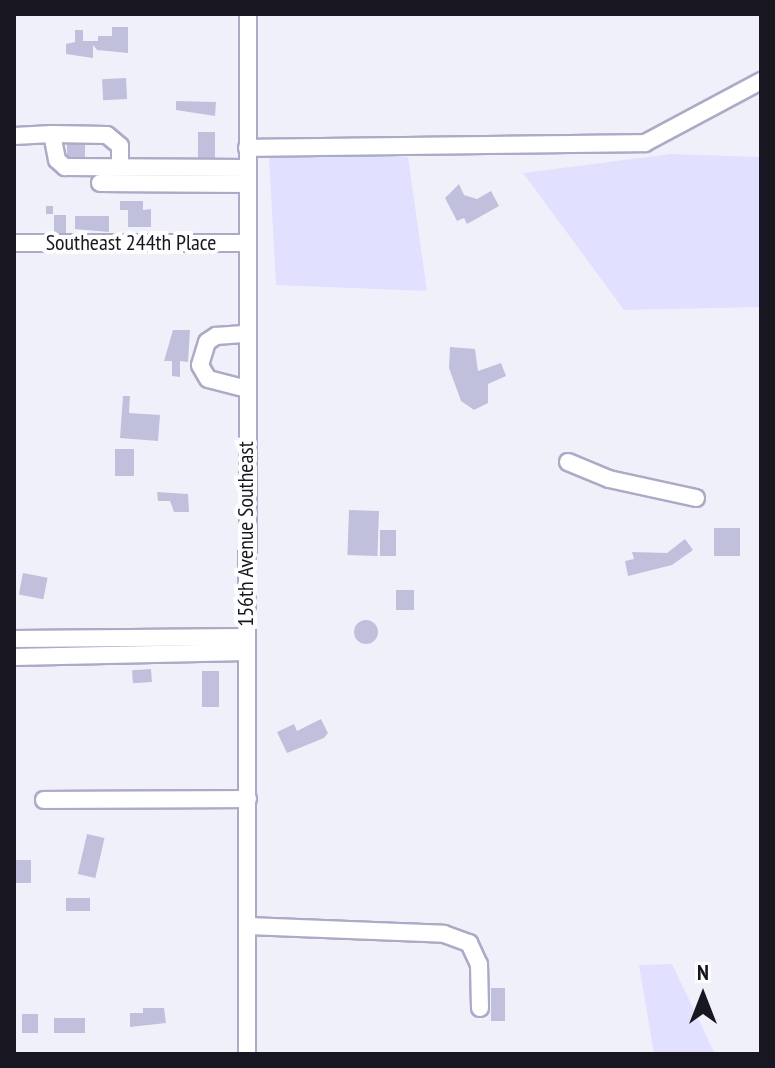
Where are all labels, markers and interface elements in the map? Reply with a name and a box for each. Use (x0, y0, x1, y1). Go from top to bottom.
street label: Southeast 244th Place (46, 230, 216, 256)
street label: 156th Avenue Southeast (233, 441, 259, 627)
north arrow (663, 956, 743, 1036)
text: N (697, 958, 709, 986)

